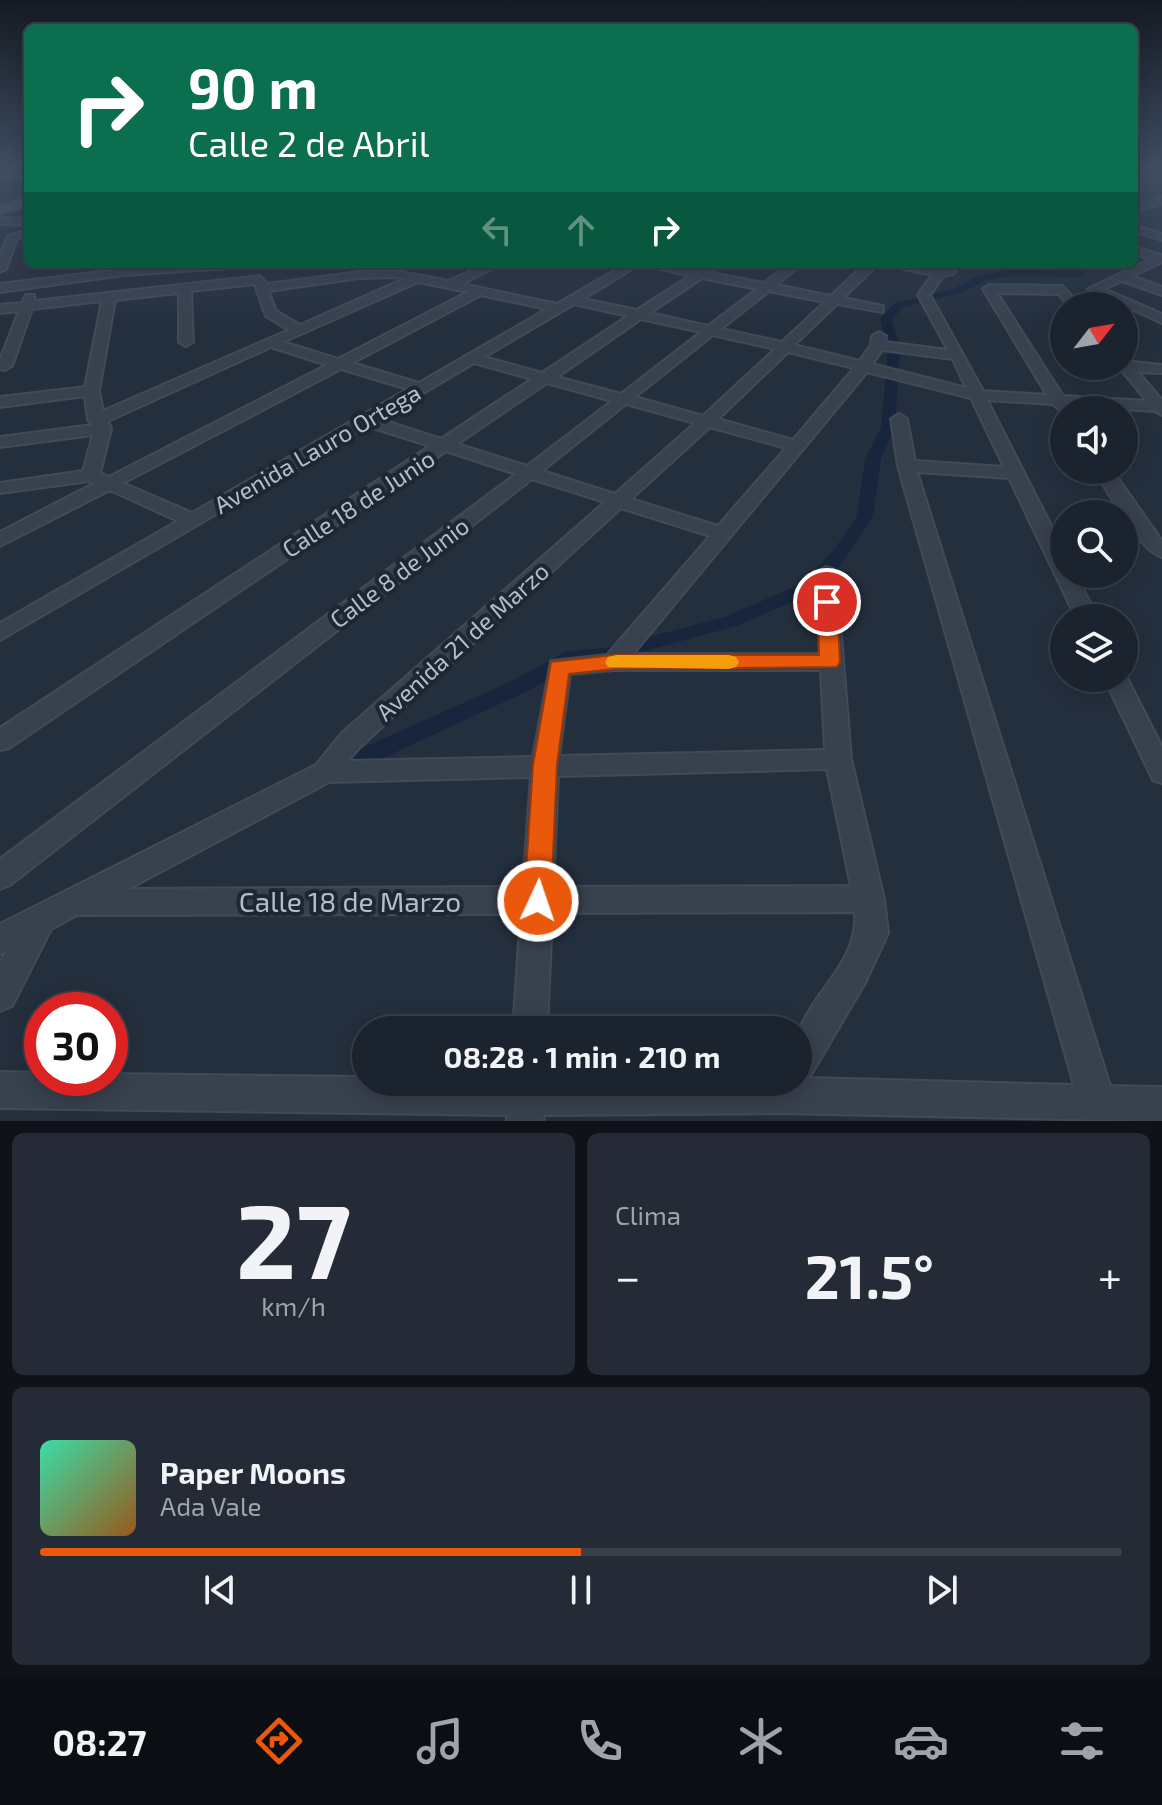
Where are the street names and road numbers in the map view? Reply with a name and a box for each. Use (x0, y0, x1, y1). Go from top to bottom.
street label: Avenida Lauro Ortega (209, 377, 425, 519)
street label: Calle 18 de Junio (276, 443, 440, 563)
street label: Calle 8 de Junio (324, 510, 474, 634)
street label: Avenida 21 de Marzo (370, 556, 554, 726)
street label: Calle 18 de Marzo (239, 884, 461, 918)

